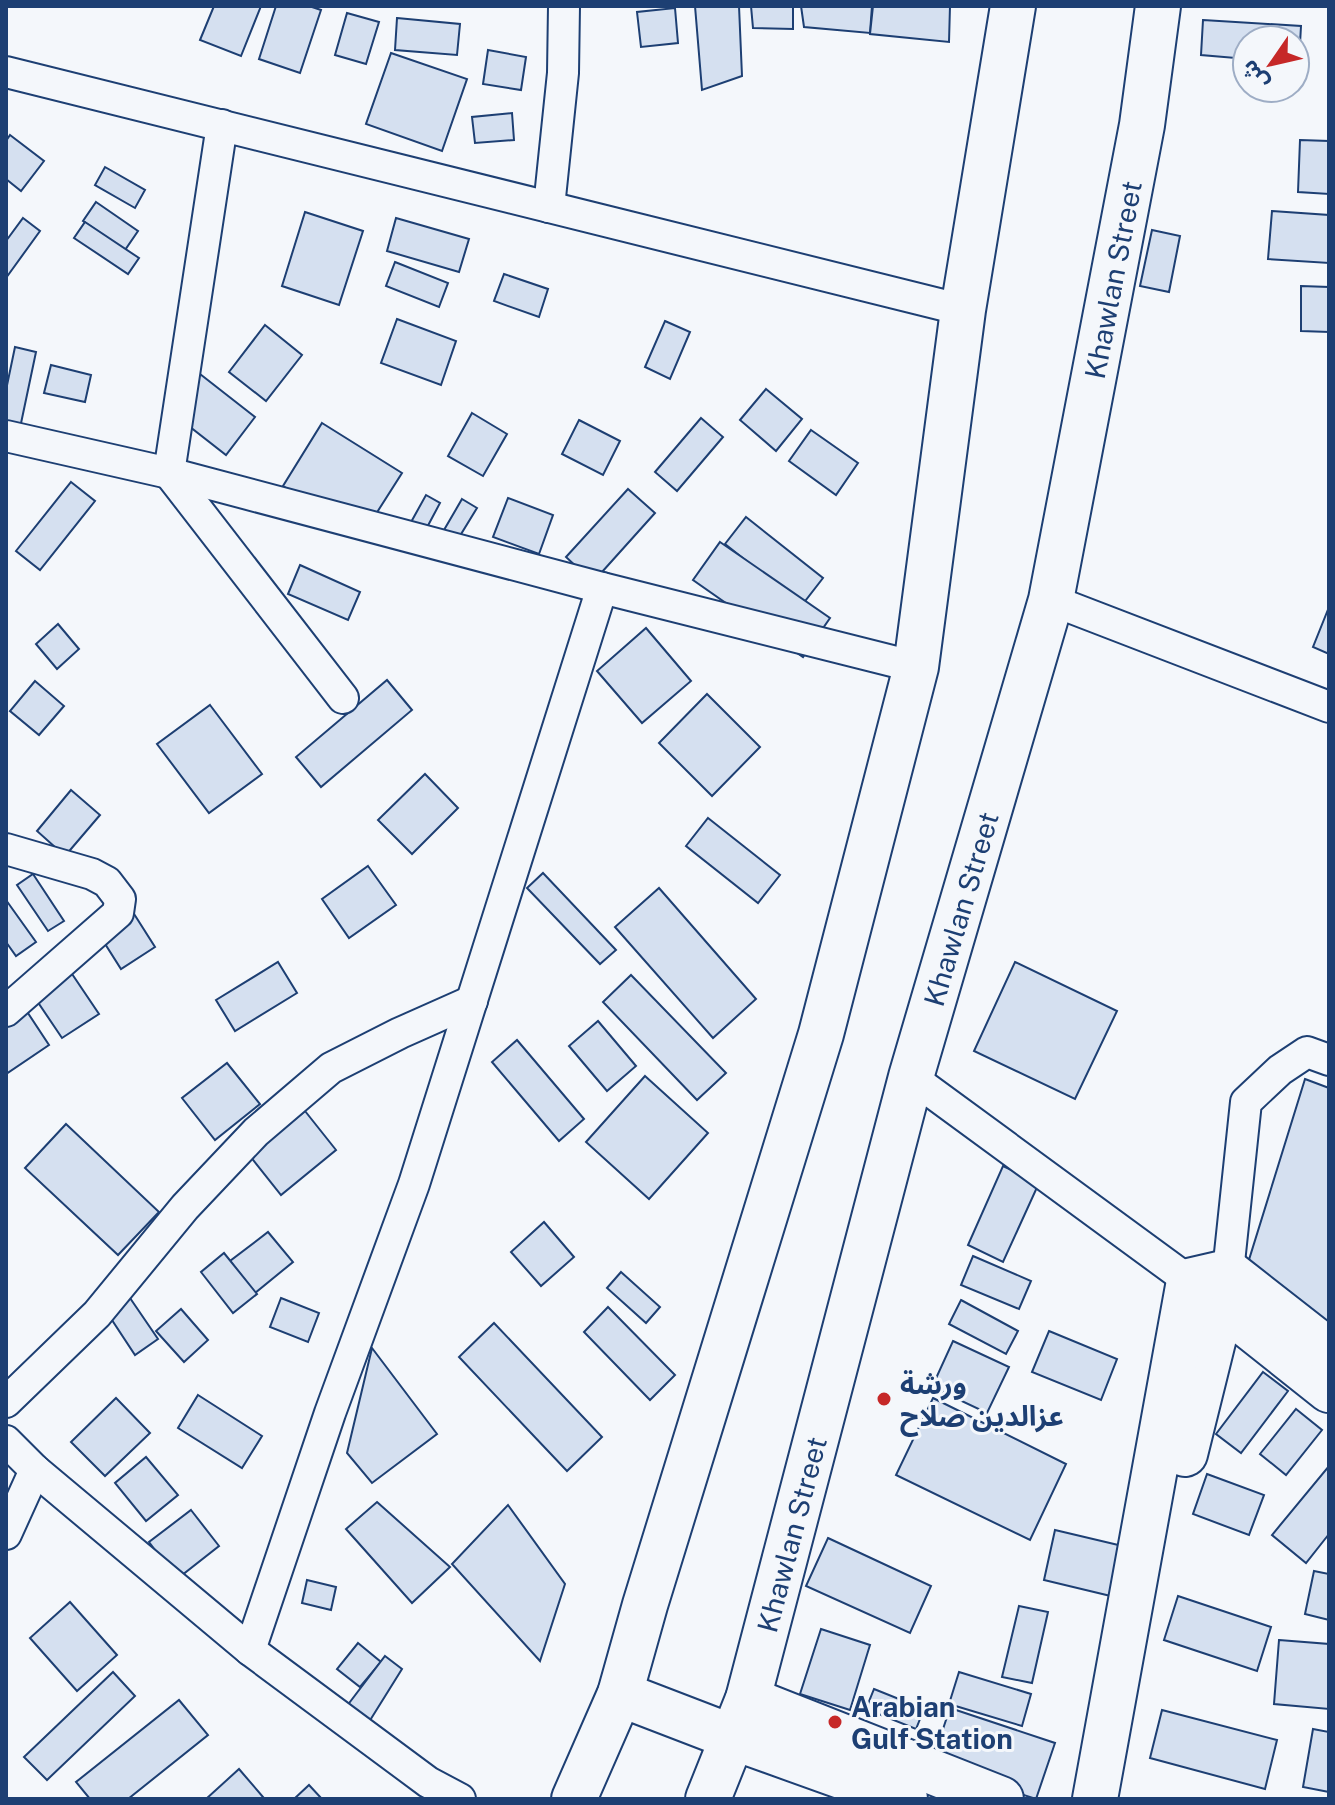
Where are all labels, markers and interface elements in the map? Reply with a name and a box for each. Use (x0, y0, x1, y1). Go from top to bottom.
north arrow (1231, 24, 1311, 104)
text: ش (1235, 55, 1274, 95)
street label: Khawlan Street (1077, 178, 1147, 381)
street label: Khawlan Street (916, 808, 1004, 1010)
place label: ورشة عزالدين صلاح (900, 1367, 1064, 1437)
marker: ورشة عزالدين صلاح (875, 1390, 893, 1408)
street label: Khawlan Street (750, 1433, 833, 1636)
place label: Arabian Gulf Station (851, 1690, 1013, 1755)
marker: Arabian Gulf Station (826, 1713, 844, 1731)

